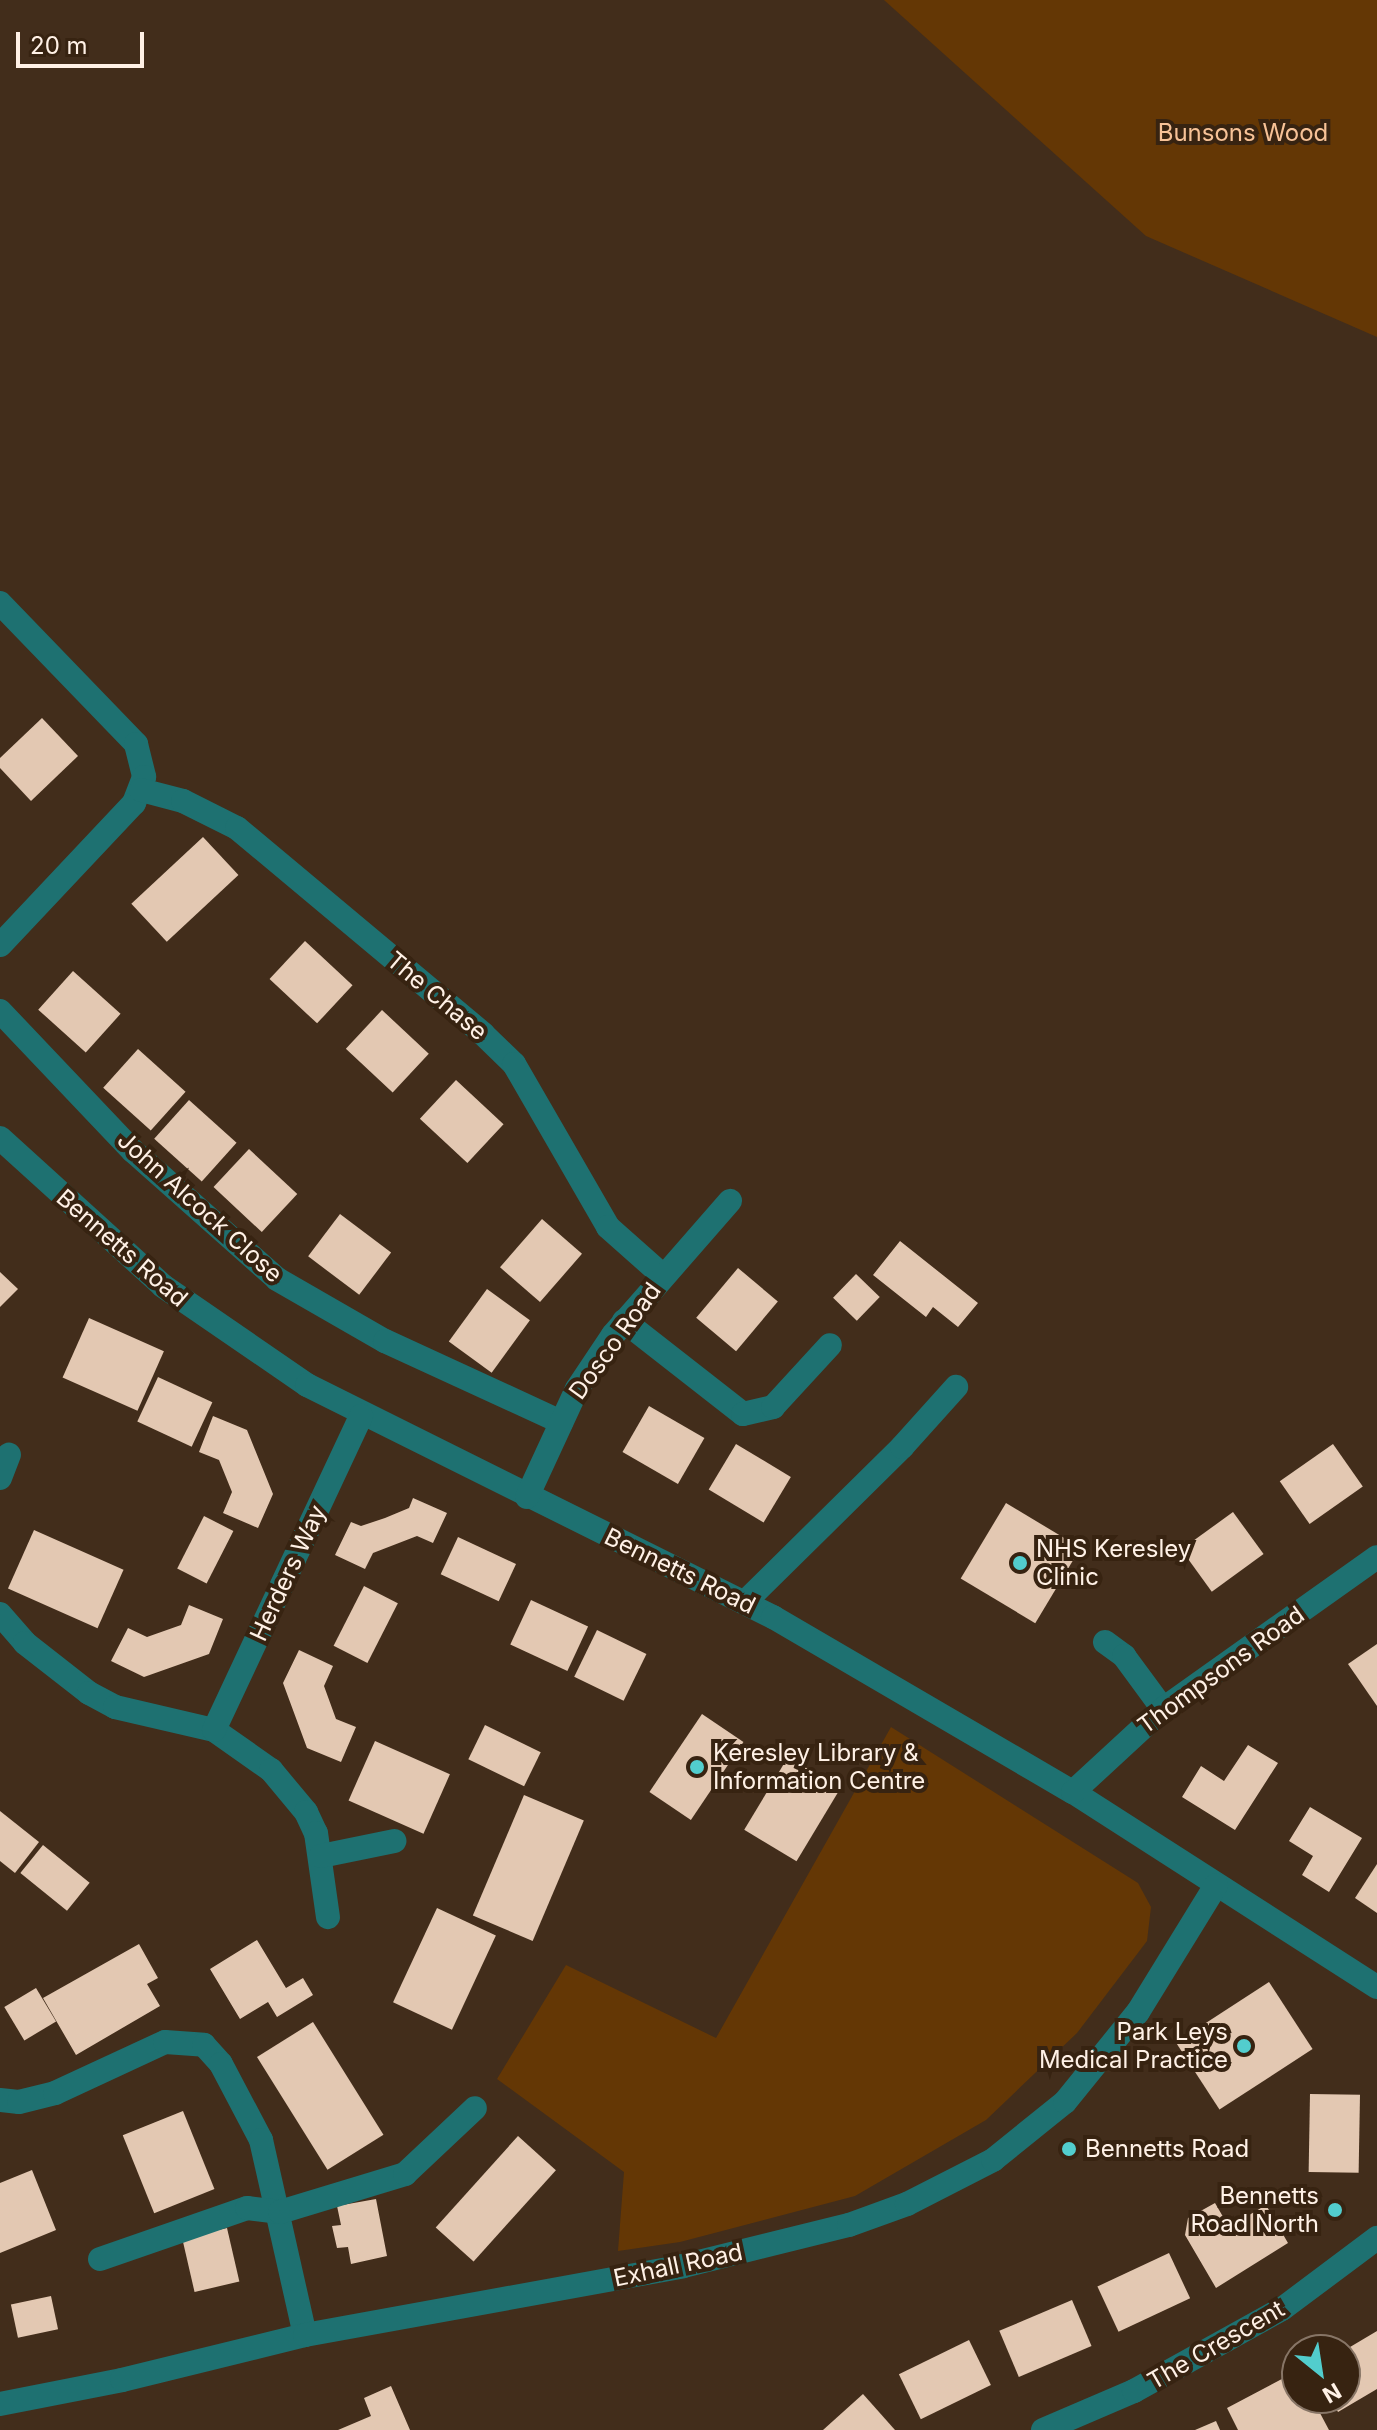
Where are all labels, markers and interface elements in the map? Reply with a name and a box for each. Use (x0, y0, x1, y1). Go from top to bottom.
scale bar (20, 16, 148, 66)
text: 20 m (30, 31, 88, 60)
park label: Bunsons Wood (1158, 119, 1328, 147)
street label: The Chase (381, 946, 493, 1046)
street label: John Alcock Close (112, 1125, 288, 1289)
street label: Bennetts Road (51, 1183, 193, 1313)
street label: Dosco Road (563, 1277, 667, 1405)
street label: Herders Way (244, 1500, 332, 1646)
street label: Bennetts Road (600, 1522, 760, 1620)
place label: NHS Keresley Clinic (1036, 1535, 1191, 1591)
marker: NHS Keresley Clinic (1011, 1554, 1029, 1572)
street label: Thompsons Road (1132, 1600, 1310, 1740)
place label: Keresley Library & Information Centre (713, 1739, 925, 1795)
marker: Keresley Library & Information Centre (688, 1758, 706, 1776)
place label: Park Leys Medical Practice (1039, 2018, 1228, 2074)
marker: Park Leys Medical Practice (1235, 2037, 1253, 2055)
place label: Bennetts Road (1085, 2135, 1249, 2163)
marker: Bennetts Road (1060, 2140, 1078, 2158)
place label: Bennetts Road North (1190, 2182, 1319, 2238)
marker: Bennetts Road North (1326, 2201, 1344, 2219)
street label: Exhall Road (611, 2237, 745, 2293)
street label: The Crescent (1143, 2294, 1289, 2396)
north arrow (1281, 2334, 1361, 2414)
text: N (1318, 2378, 1346, 2409)

